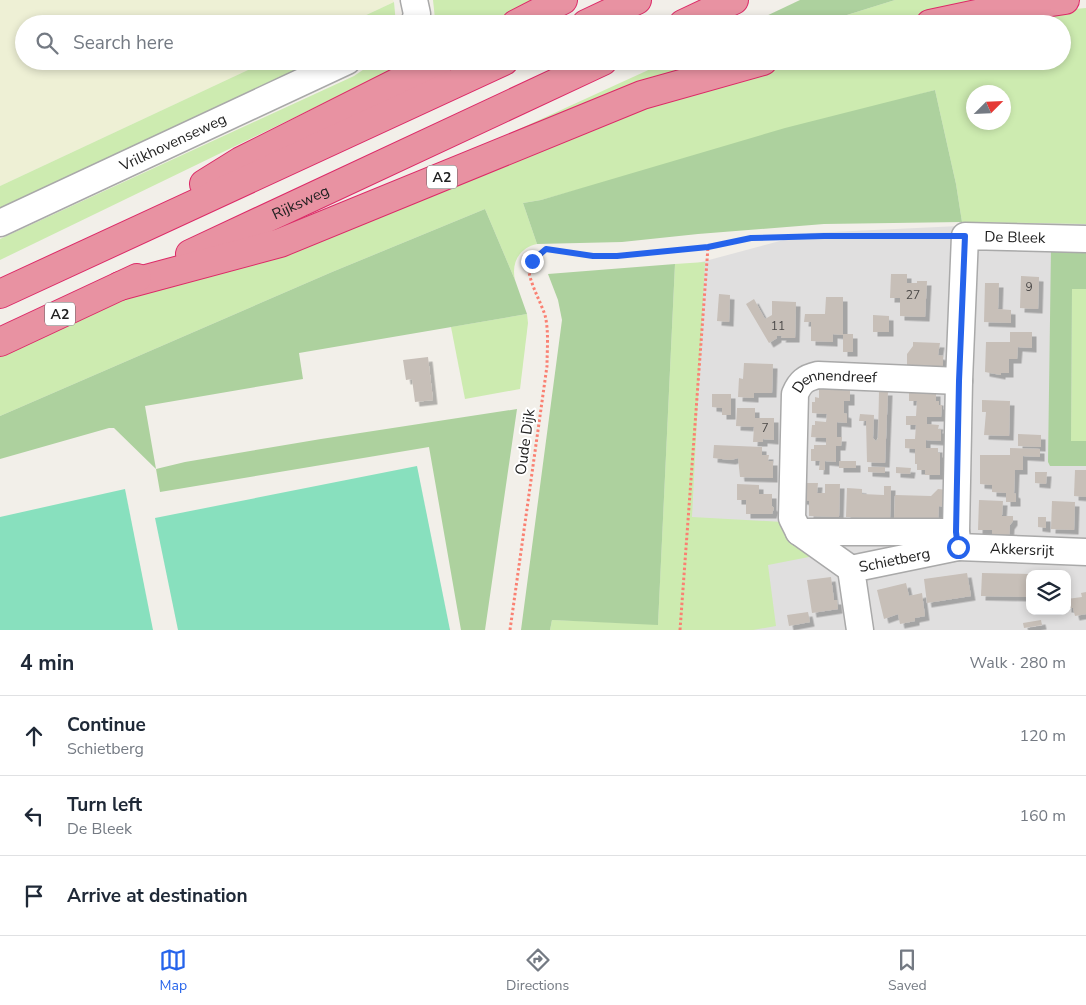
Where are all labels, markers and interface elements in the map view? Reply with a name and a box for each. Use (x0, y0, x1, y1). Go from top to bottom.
search box (15, 15, 1071, 70)
icon: search (33, 29, 61, 57)
text: Search here (73, 30, 174, 56)
north arrow (966, 85, 1011, 130)
street label: Vrilkhovenseweg (116, 109, 230, 176)
road number: A2 (427, 166, 457, 188)
street label: Rijksweg (269, 180, 332, 224)
street label: De Bleek (984, 226, 1046, 248)
route end (521, 250, 544, 273)
house number: 9 (1025, 279, 1033, 295)
house number: 27 (906, 287, 920, 303)
road number: A2 (45, 302, 75, 326)
house number: 11 (771, 318, 785, 334)
street label: Dennendreef (787, 365, 878, 397)
street label: Oude Dijk (510, 407, 540, 476)
house number: 7 (761, 420, 769, 436)
route start (947, 536, 970, 559)
street label: Akkersrijt (990, 538, 1055, 561)
street label: Schietberg (857, 543, 932, 577)
map controls (1026, 570, 1071, 615)
button: layers (1026, 570, 1071, 615)
text: 4 min (20, 649, 74, 677)
text: Walk · 280 m (970, 652, 1066, 674)
text: Continue (67, 712, 146, 738)
icon: ahead (20, 722, 48, 750)
text: 120 m (1019, 725, 1066, 747)
text: Schietberg (67, 738, 144, 760)
text: Turn left (67, 792, 142, 818)
icon: left (20, 802, 48, 830)
text: 160 m (1019, 805, 1066, 827)
text: De Bleek (67, 818, 132, 840)
icon: arrive (20, 882, 48, 910)
text: Arrive at destination (67, 883, 248, 909)
tab: Map (159, 946, 187, 995)
tab: Directions (506, 946, 569, 995)
tab: Saved (888, 946, 927, 995)

